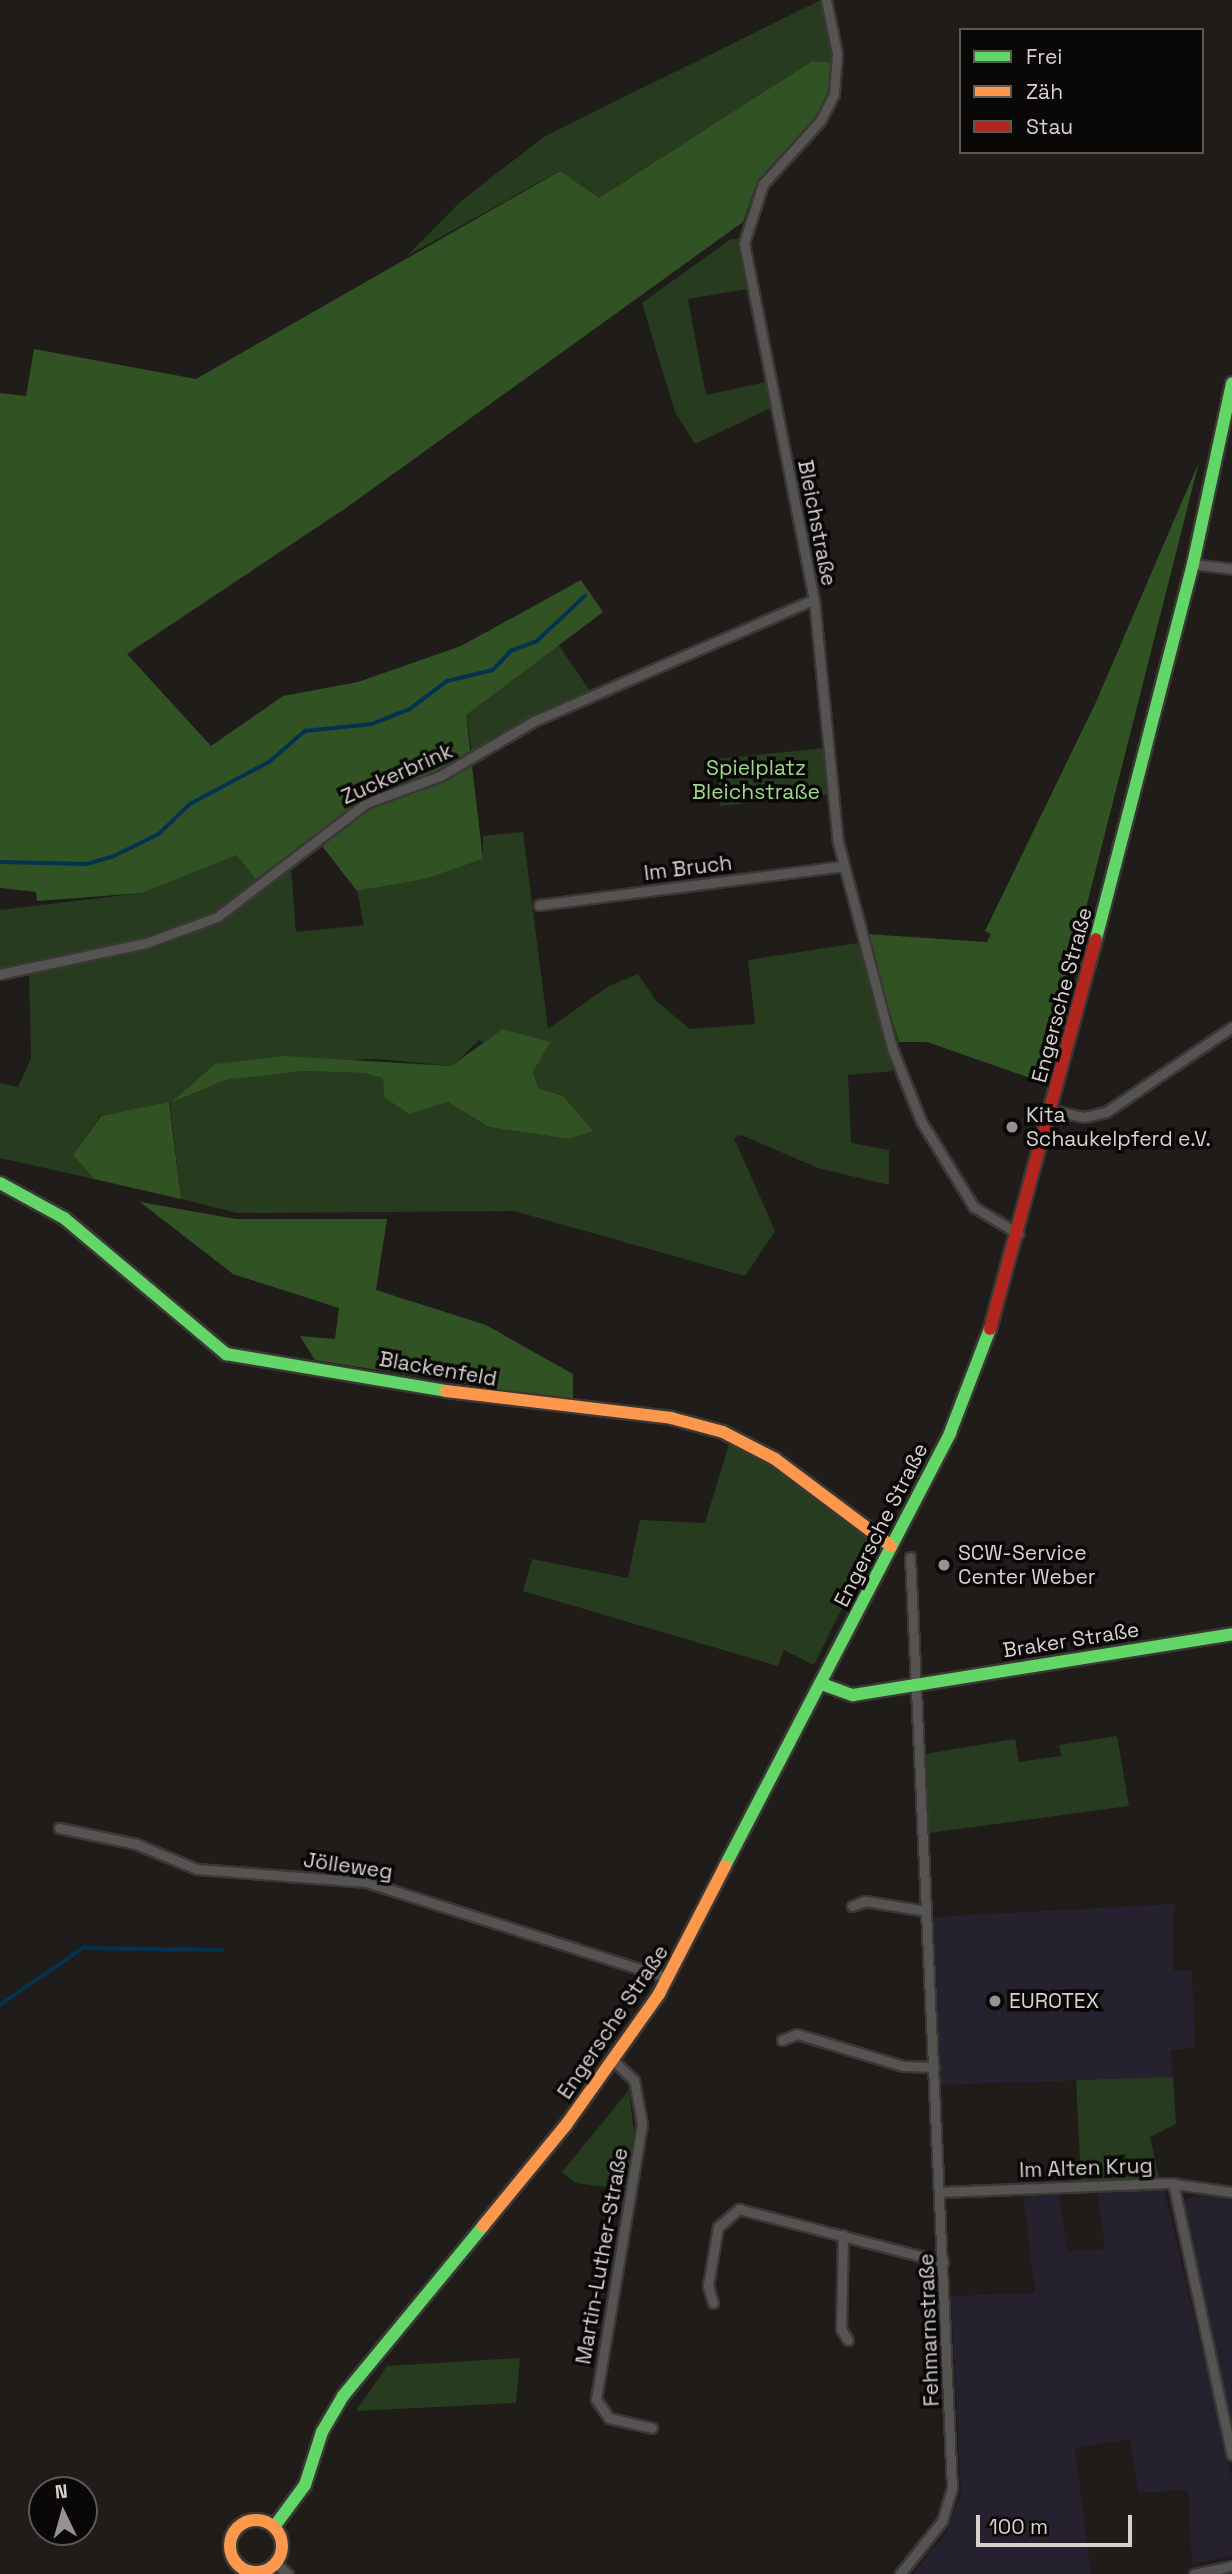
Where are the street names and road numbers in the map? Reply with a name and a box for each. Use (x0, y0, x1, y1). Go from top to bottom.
street label: Bleichstraße (792, 458, 842, 588)
street label: Zuckerbrink (337, 738, 457, 810)
street label: Im Bruch (642, 850, 734, 886)
street label: Engersche Straße (1026, 905, 1098, 1085)
street label: Blackenfeld (377, 1346, 499, 1392)
street label: Engersche Straße (829, 1439, 933, 1611)
street label: Braker Straße (1001, 1617, 1141, 1663)
street label: Jölleweg (302, 1847, 394, 1885)
street label: Engersche Straße (552, 1940, 674, 2104)
street label: Martin-Luther-Straße (571, 2146, 633, 2366)
street label: Im Alten Krug (1019, 2153, 1153, 2183)
street label: Fehmarnstraße (914, 2253, 944, 2407)

